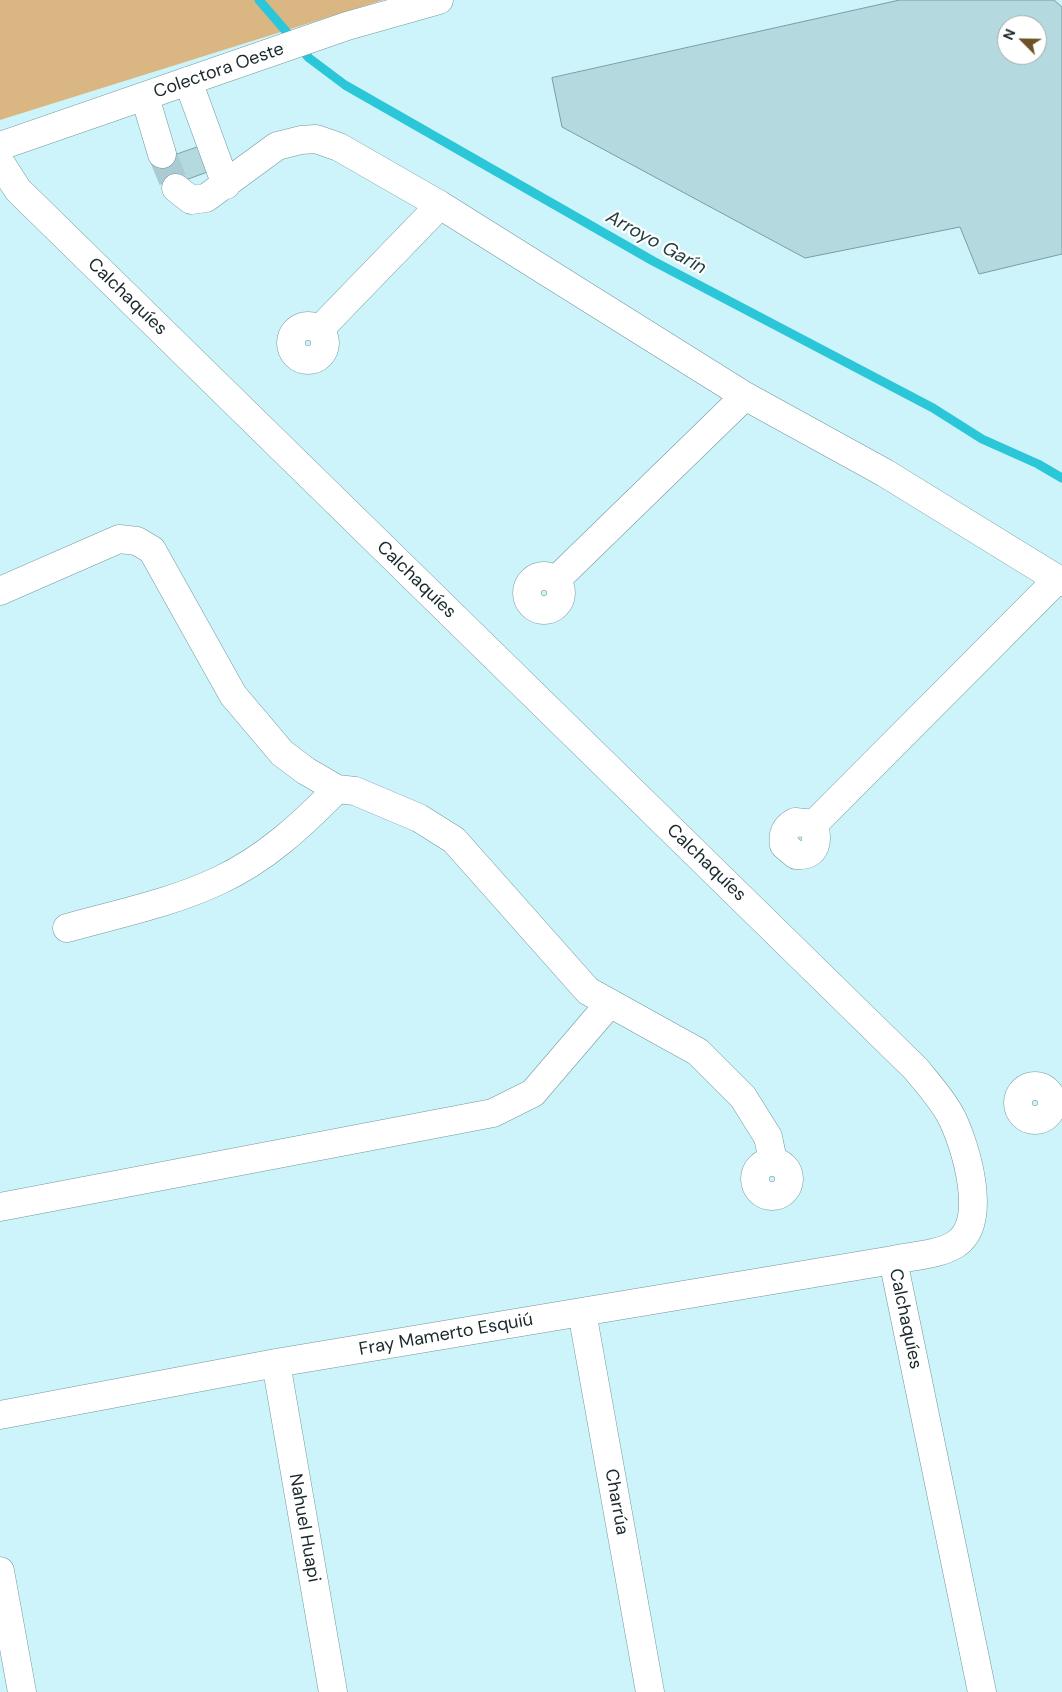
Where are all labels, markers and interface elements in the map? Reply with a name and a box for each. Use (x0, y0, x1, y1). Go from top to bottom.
north arrow (997, 15, 1047, 65)
text: N (999, 26, 1019, 43)
street label: Colectora Oeste (151, 39, 287, 103)
water label: Arroyo Garín (602, 206, 710, 280)
street label: Calchaquíes (83, 254, 171, 340)
street label: Calchaquíes (372, 537, 460, 623)
street label: Calchaquíes (662, 820, 750, 906)
street label: Calchaquíes (884, 1267, 926, 1371)
street label: Fray Mamerto Esquiú (357, 1309, 535, 1361)
street label: Charrúa (600, 1467, 632, 1537)
street label: Nahuel Huapi (284, 1472, 324, 1584)

